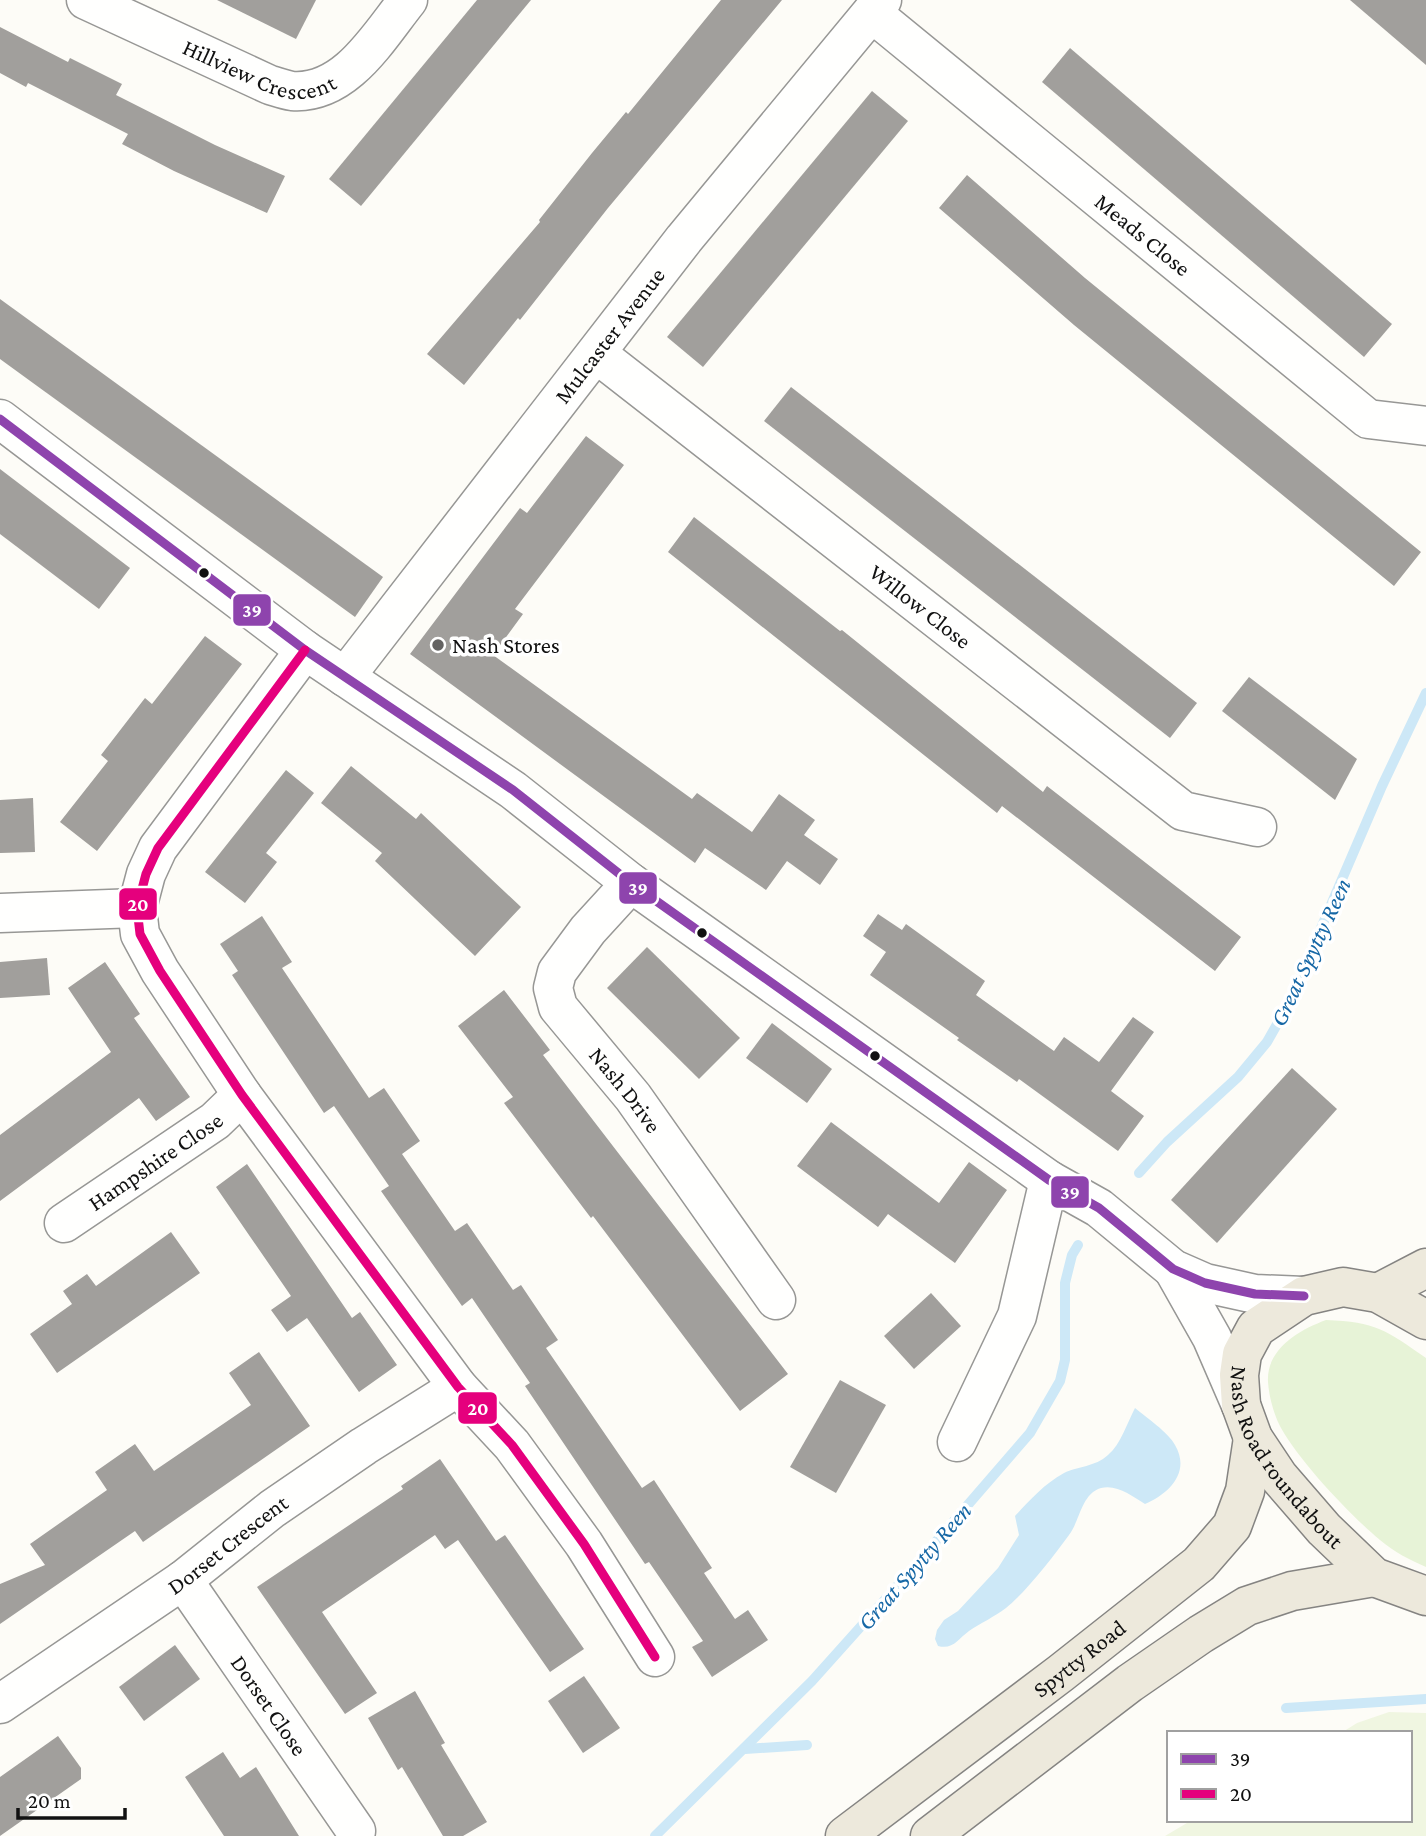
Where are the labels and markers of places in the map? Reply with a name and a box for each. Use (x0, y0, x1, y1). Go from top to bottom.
unlabelled marker (197, 566, 211, 580)
place label: Nash Stores (452, 632, 560, 658)
marker: Nash Stores (430, 637, 446, 653)
unlabelled marker (695, 926, 709, 940)
unlabelled marker (868, 1049, 882, 1063)

